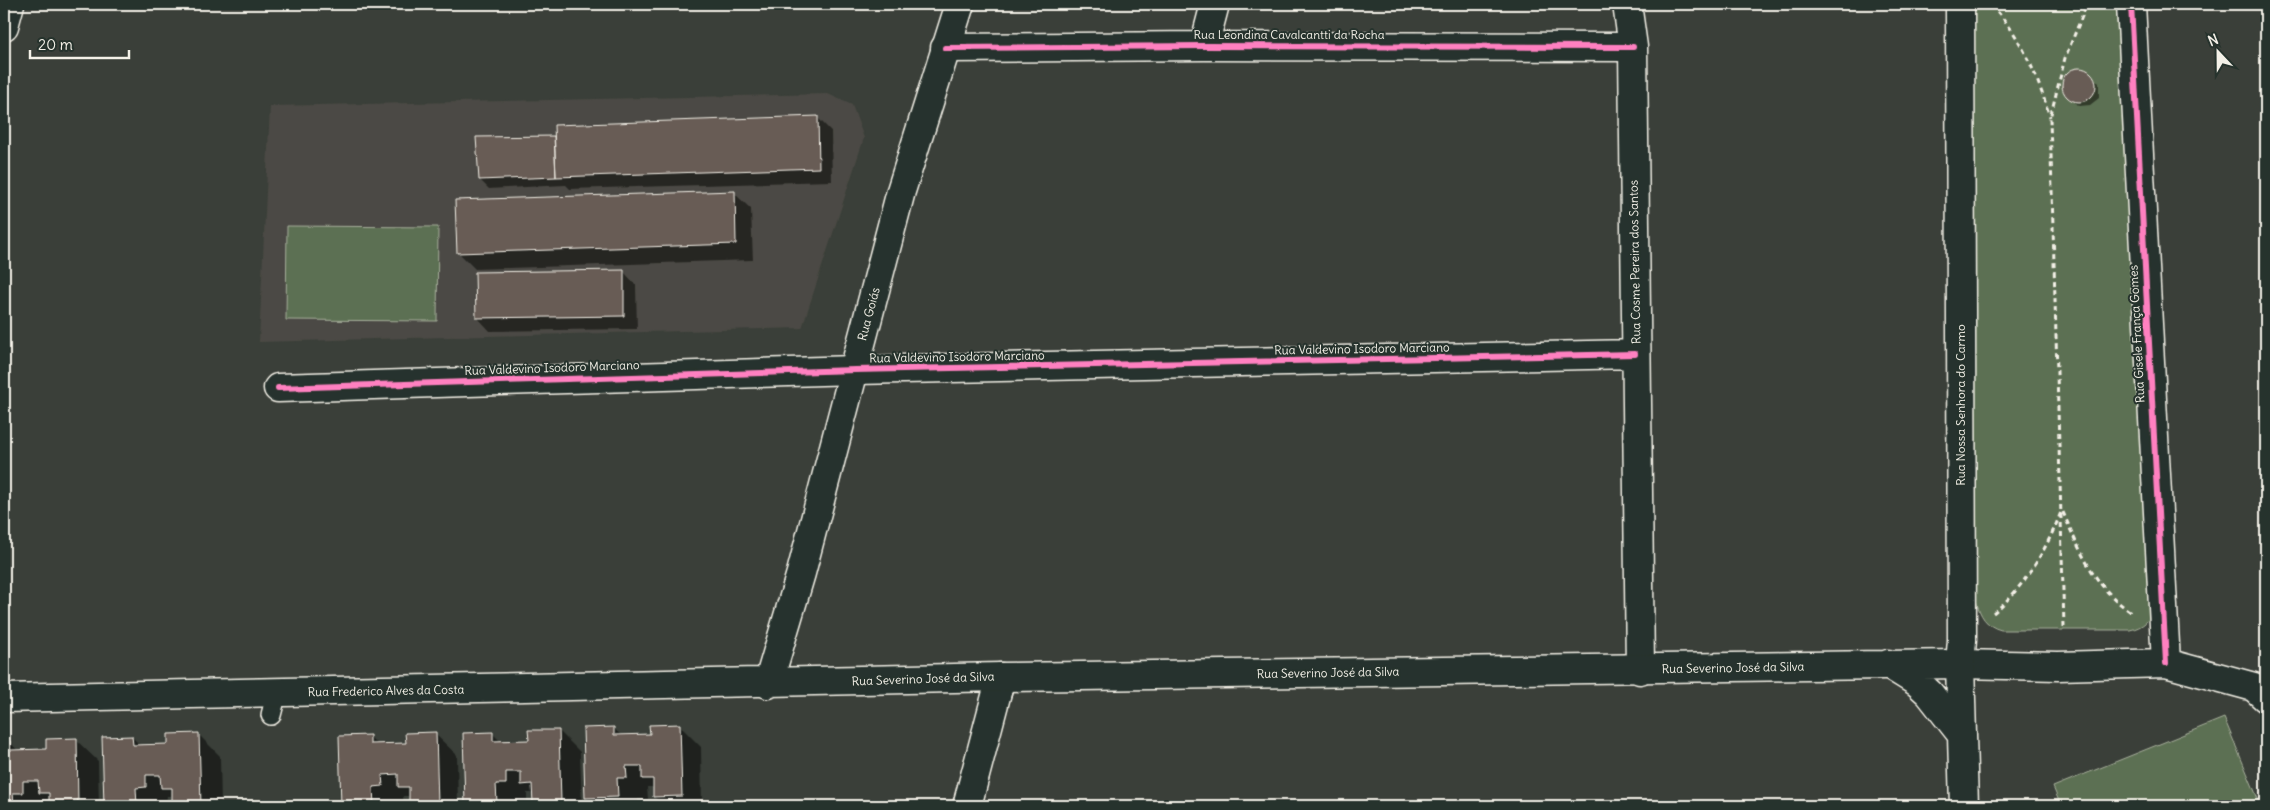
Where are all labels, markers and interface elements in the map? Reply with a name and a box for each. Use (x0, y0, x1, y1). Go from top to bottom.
street label: Rua Leondina Cavalcantti da Rocha (1193, 27, 1385, 42)
scale bar (30, 28, 129, 60)
north arrow (2192, 28, 2242, 78)
text: N (2205, 30, 2221, 50)
text: 20 m (38, 35, 73, 54)
street label: Rua Cosme Pereira dos Santos (1626, 180, 1643, 344)
street label: Rua Gisele França Gomes (2125, 265, 2148, 403)
street label: Rua Goiás (854, 286, 883, 342)
street label: Rua Nossa Senhora do Carmo (1953, 324, 1968, 486)
street label: Rua Valdevino Isodoro Marciano (1274, 339, 1450, 358)
street label: Rua Valdevino Isodoro Marciano (869, 347, 1045, 366)
street label: Rua Valdevino Isodoro Marciano (464, 357, 640, 378)
street label: Rua Severino José da Silva (1661, 659, 1805, 676)
street label: Rua Severino José da Silva (1256, 664, 1400, 681)
street label: Rua Severino José da Silva (851, 669, 995, 688)
street label: Rua Frederico Alves da Costa (307, 682, 465, 699)

